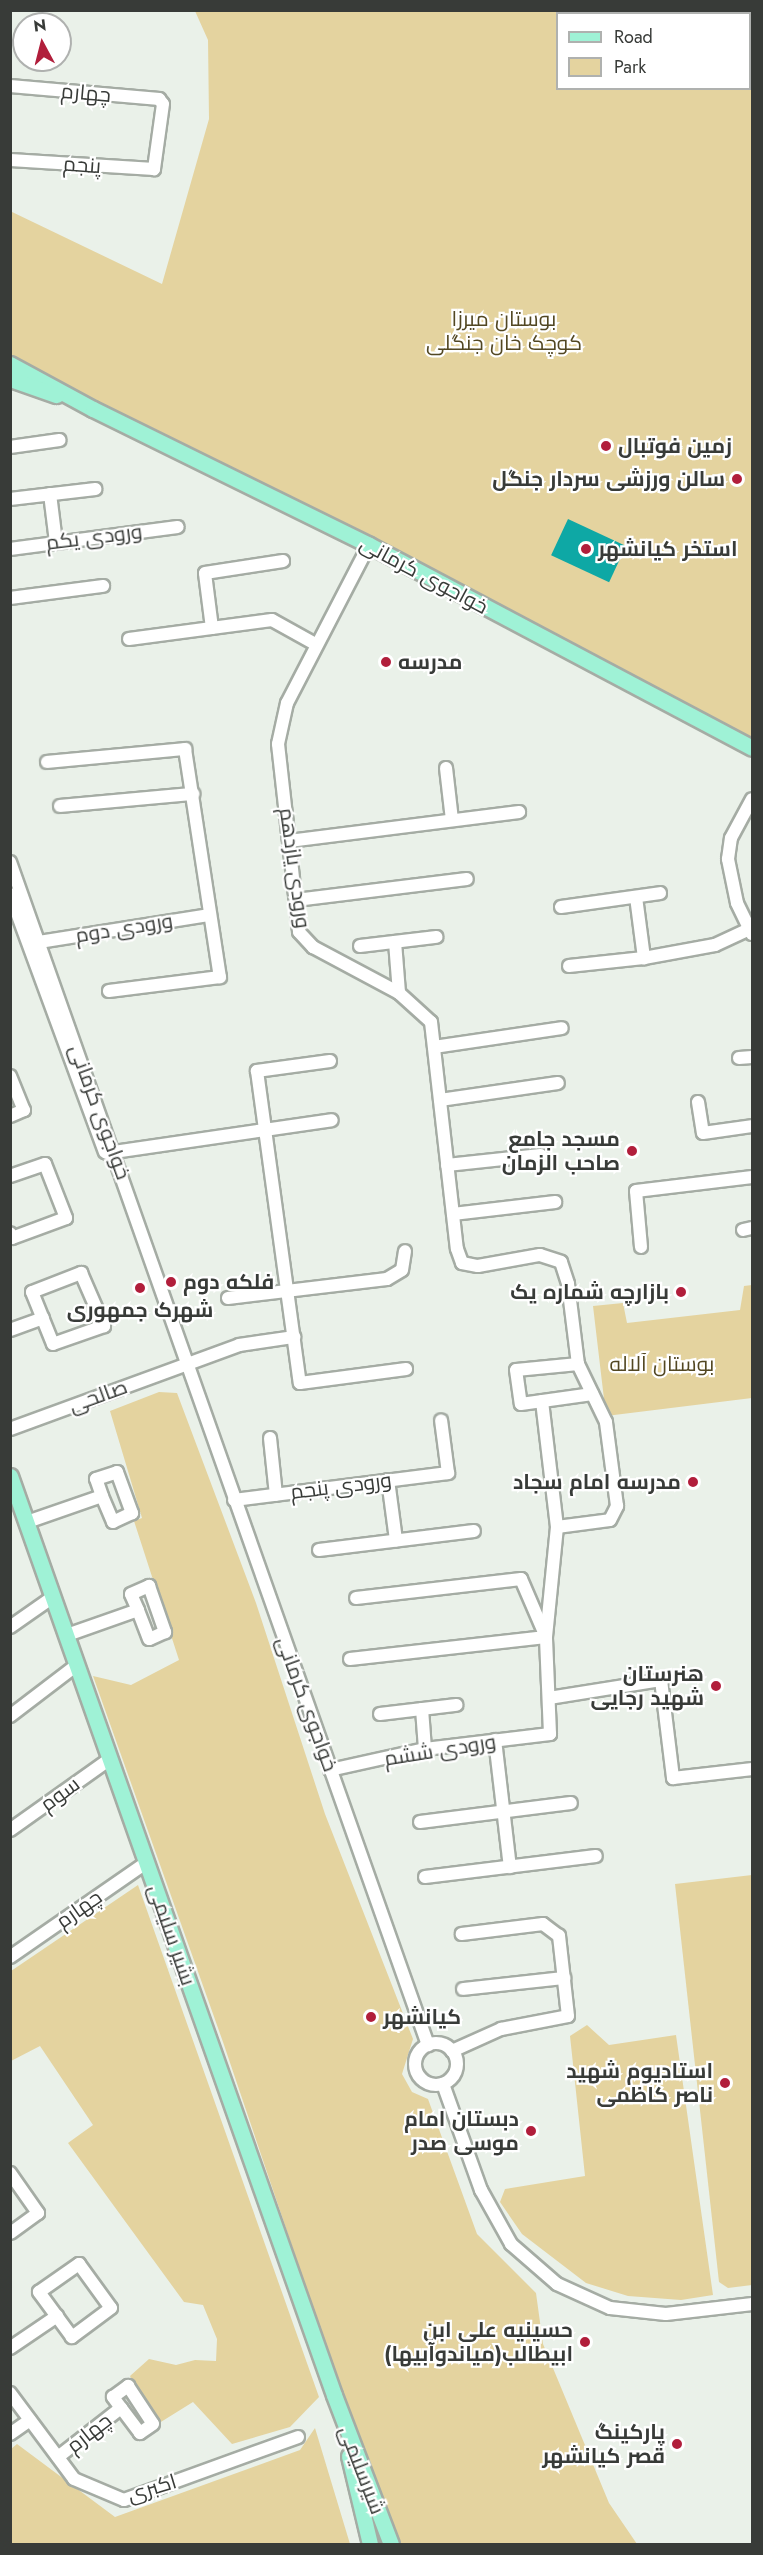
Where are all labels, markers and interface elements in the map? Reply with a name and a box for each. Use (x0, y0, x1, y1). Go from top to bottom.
north arrow (12, 12, 72, 72)
legend (556, 12, 751, 90)
text: N (32, 13, 48, 38)
text: Road (614, 24, 653, 50)
text: Park (614, 54, 646, 80)
street label: چهارم (60, 78, 112, 108)
street label: پنجم (62, 151, 102, 179)
park label: بوستان میرزا کوچک خان جنگلی (426, 306, 582, 356)
place label: زمین فوتبال (618, 433, 732, 459)
marker: زمین فوتبال (599, 439, 613, 453)
place label: سالن ورزشی سردار جنگل (492, 466, 725, 492)
marker: سالن ورزشی سردار جنگل (730, 472, 744, 486)
street label: ورودی یکم (44, 519, 144, 555)
street label: خواجوی کرمانی (356, 531, 492, 619)
place label: استخر کیانشهر (598, 536, 738, 562)
marker: استخر کیانشهر (579, 542, 593, 556)
place label: مدرسه (398, 649, 462, 675)
marker: مدرسه (379, 655, 393, 669)
street label: ورودی یازدهم (274, 806, 316, 930)
street label: ورودی دوم (73, 908, 175, 948)
street label: خواجوی کرمانی (64, 1041, 136, 1183)
place label: مسجد جامع صاحب الزمان (502, 1126, 620, 1176)
marker: مسجد جامع صاحب الزمان (625, 1144, 639, 1158)
place label: فلکه دوم (183, 1269, 274, 1295)
marker: فلکه دوم (164, 1275, 178, 1289)
place label: بازارچه شماره یک (510, 1279, 669, 1305)
marker: شهرک جمهوری (133, 1281, 147, 1295)
marker: بازارچه شماره یک (674, 1285, 688, 1299)
place label: شهرک جمهوری (67, 1297, 213, 1323)
park label: بوستان آلاله (610, 1351, 714, 1377)
street label: صالحی (65, 1374, 131, 1418)
street label: ورودی پنجم (289, 1467, 393, 1505)
place label: مدرسه امام سجاد (513, 1469, 681, 1495)
marker: مدرسه امام سجاد (686, 1475, 700, 1489)
street label: خواجوی کرمانی (271, 1633, 343, 1775)
place label: هنرستان شهید رجایی (591, 1661, 704, 1711)
marker: هنرستان شهید رجایی (709, 1679, 723, 1693)
street label: ورودی ششم (382, 1729, 498, 1771)
street label: سوم (35, 1771, 85, 1817)
street label: بشیر سلیمی (143, 1881, 201, 1989)
street label: چهارم (51, 1884, 107, 1934)
place label: کیانشهر (383, 2004, 461, 2030)
marker: کیانشهر (364, 2010, 378, 2024)
place label: استادیوم شهید ناصر کاظمی (566, 2058, 713, 2108)
marker: استادیوم شهید ناصر کاظمی (718, 2076, 732, 2090)
place label: دبستان امام موسی صدر (404, 2106, 519, 2156)
marker: دبستان امام موسی صدر (524, 2124, 538, 2138)
place label: حسینیه علی ابن ابیطالب(میاندوآبیها) (384, 2317, 573, 2367)
marker: حسینیه علی ابن ابیطالب(میاندوآبیها) (578, 2335, 592, 2349)
street label: چهارم (61, 2408, 117, 2458)
place label: پارکینگ قصر کیانشهر (542, 2419, 665, 2469)
street label: شیرسلیمی (334, 2422, 390, 2518)
marker: پارکینگ قصر کیانشهر (670, 2437, 684, 2451)
street label: اکبری (124, 2469, 180, 2507)

